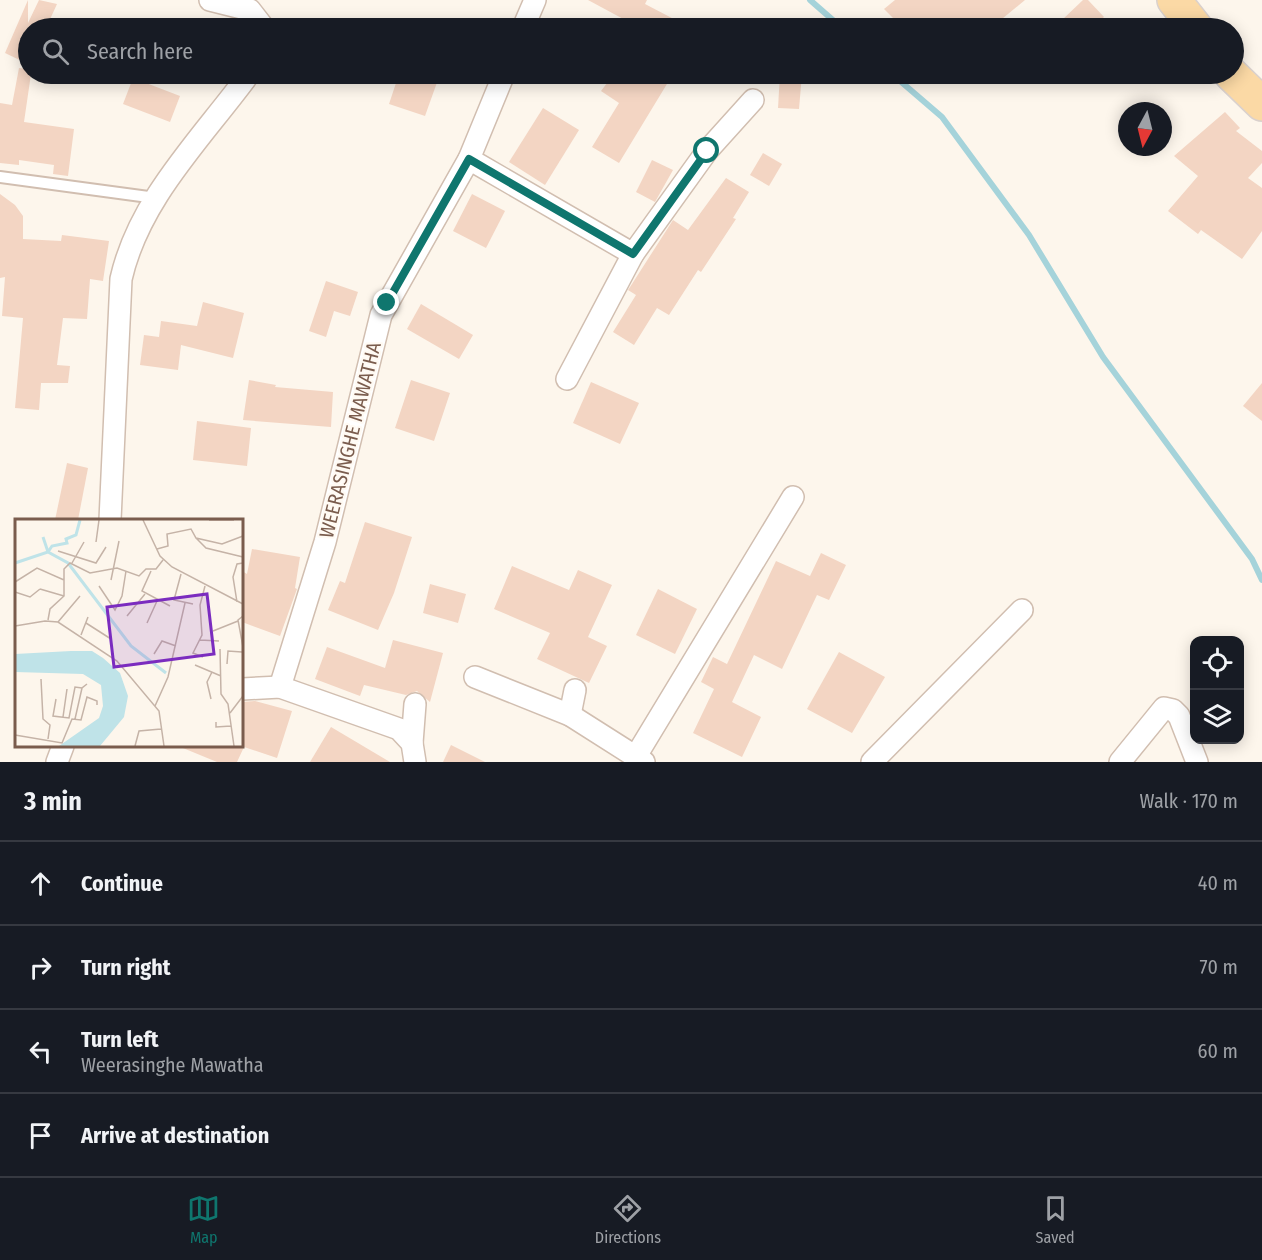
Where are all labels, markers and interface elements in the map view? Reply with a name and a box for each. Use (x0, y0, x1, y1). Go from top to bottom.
search box (18, 18, 1244, 84)
icon: search (39, 35, 72, 68)
text: Search here (87, 38, 193, 65)
north arrow (1118, 102, 1172, 156)
route start (693, 137, 719, 163)
route end (373, 289, 399, 315)
street label: WEERASINGHE MAWATHA (314, 339, 386, 541)
inset map (15, 519, 243, 747)
map controls (1190, 636, 1244, 744)
button: locate (1190, 636, 1244, 690)
button: layers (1190, 690, 1244, 744)
text: 3 min (24, 786, 82, 817)
text: Walk · 170 m (1140, 789, 1238, 813)
icon: ahead (24, 867, 57, 900)
text: Continue (81, 870, 163, 897)
text: 40 m (1198, 871, 1238, 895)
icon: right (24, 951, 57, 984)
text: Turn right (81, 954, 170, 981)
text: 70 m (1200, 955, 1238, 979)
text: Turn left (81, 1026, 159, 1053)
icon: left (24, 1035, 57, 1068)
text: 60 m (1198, 1039, 1238, 1063)
text: Weerasinghe Mawatha (81, 1053, 264, 1077)
icon: arrive (24, 1119, 57, 1152)
text: Arrive at destination (81, 1122, 269, 1149)
tab: Map (187, 1192, 220, 1247)
tab: Directions (595, 1192, 661, 1247)
tab: Saved (1036, 1192, 1075, 1247)

